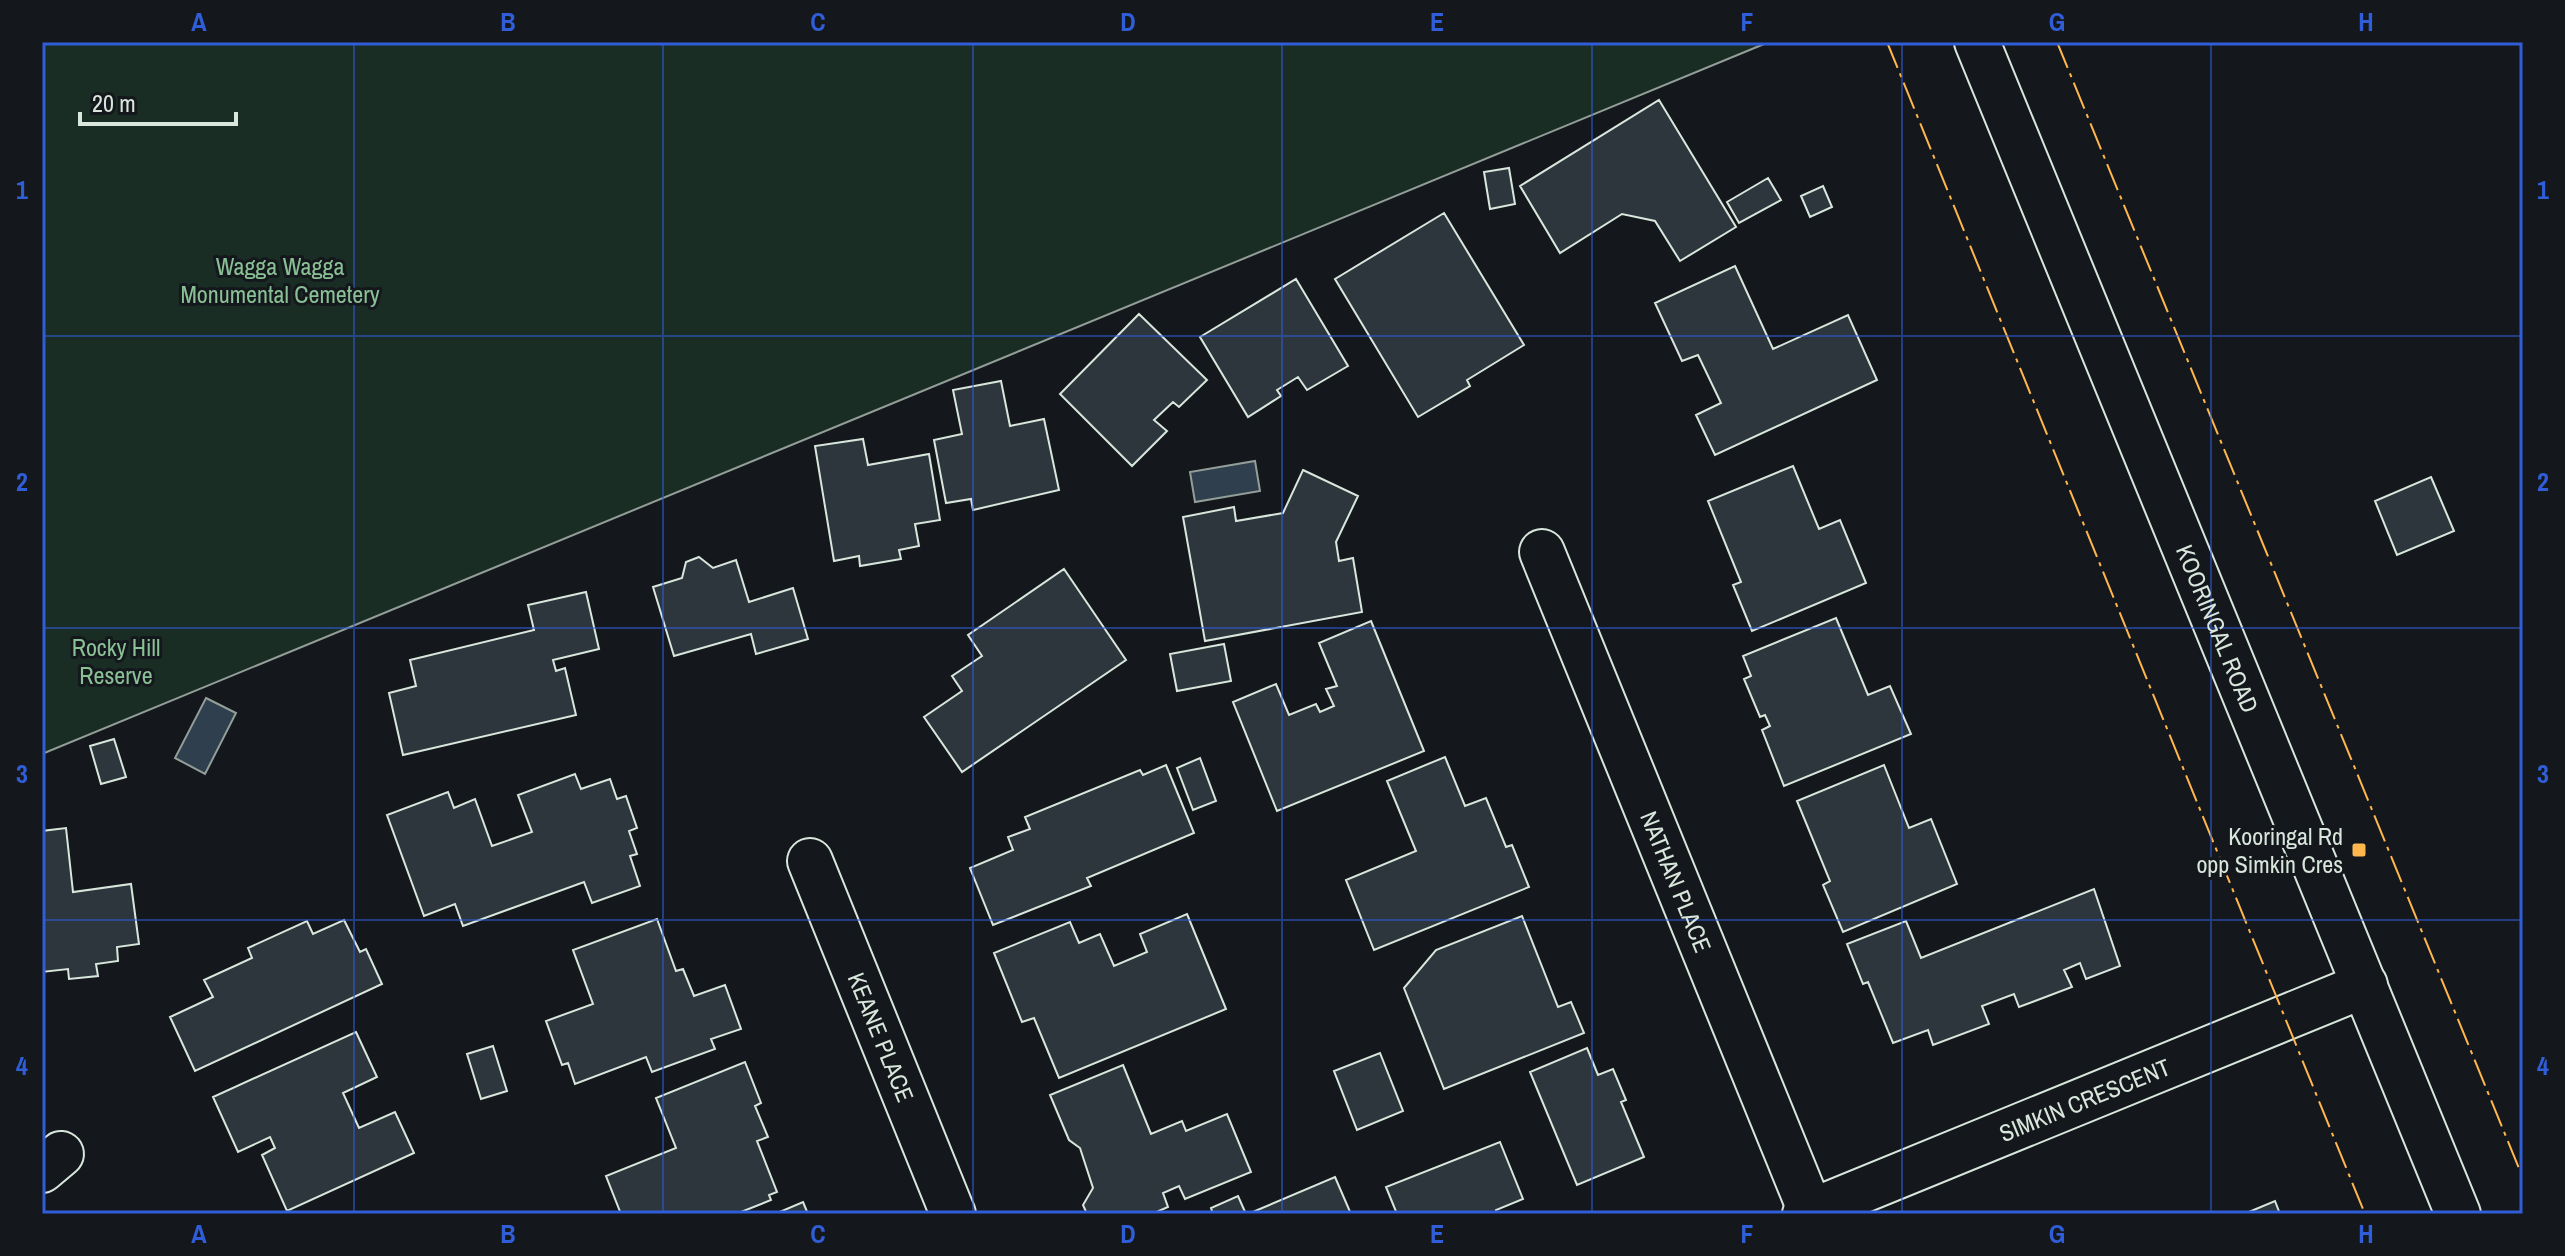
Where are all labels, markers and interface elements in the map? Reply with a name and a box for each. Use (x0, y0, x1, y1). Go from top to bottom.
text: A (191, 4, 207, 39)
text: B (500, 4, 516, 39)
text: C (810, 4, 826, 39)
text: D (1120, 4, 1136, 39)
text: E (1430, 4, 1444, 39)
text: F (1740, 4, 1754, 39)
text: G (2049, 4, 2065, 39)
text: H (2358, 4, 2374, 39)
scale bar (80, 76, 236, 126)
text: 20 m (92, 87, 136, 119)
text: 1 (16, 172, 28, 207)
text: 1 (2537, 172, 2549, 207)
park label: Wagga Wagga Monumental Cemetery (180, 250, 380, 310)
text: 2 (16, 464, 28, 499)
text: 2 (2537, 464, 2549, 499)
street label: KOORINGAL ROAD (2169, 540, 2266, 717)
park label: Rocky Hill Reserve (72, 631, 160, 691)
text: 3 (16, 756, 28, 791)
text: 3 (2537, 756, 2549, 791)
street label: NATHAN PLACE (1633, 806, 1719, 957)
place label: Kooringal Rd opp Simkin Cres (2196, 820, 2343, 880)
marker: Kooringal Rd opp Simkin Cres (2350, 841, 2368, 859)
street label: KEANE PLACE (841, 968, 922, 1107)
text: 4 (16, 1048, 28, 1083)
text: 4 (2537, 1048, 2549, 1083)
street label: SIMKIN CRESCENT (1994, 1050, 2175, 1149)
text: A (191, 1216, 207, 1251)
text: B (500, 1216, 516, 1251)
text: C (810, 1216, 826, 1251)
text: D (1120, 1216, 1136, 1251)
text: E (1430, 1216, 1444, 1251)
text: F (1740, 1216, 1754, 1251)
text: G (2049, 1216, 2065, 1251)
text: H (2358, 1216, 2374, 1251)

